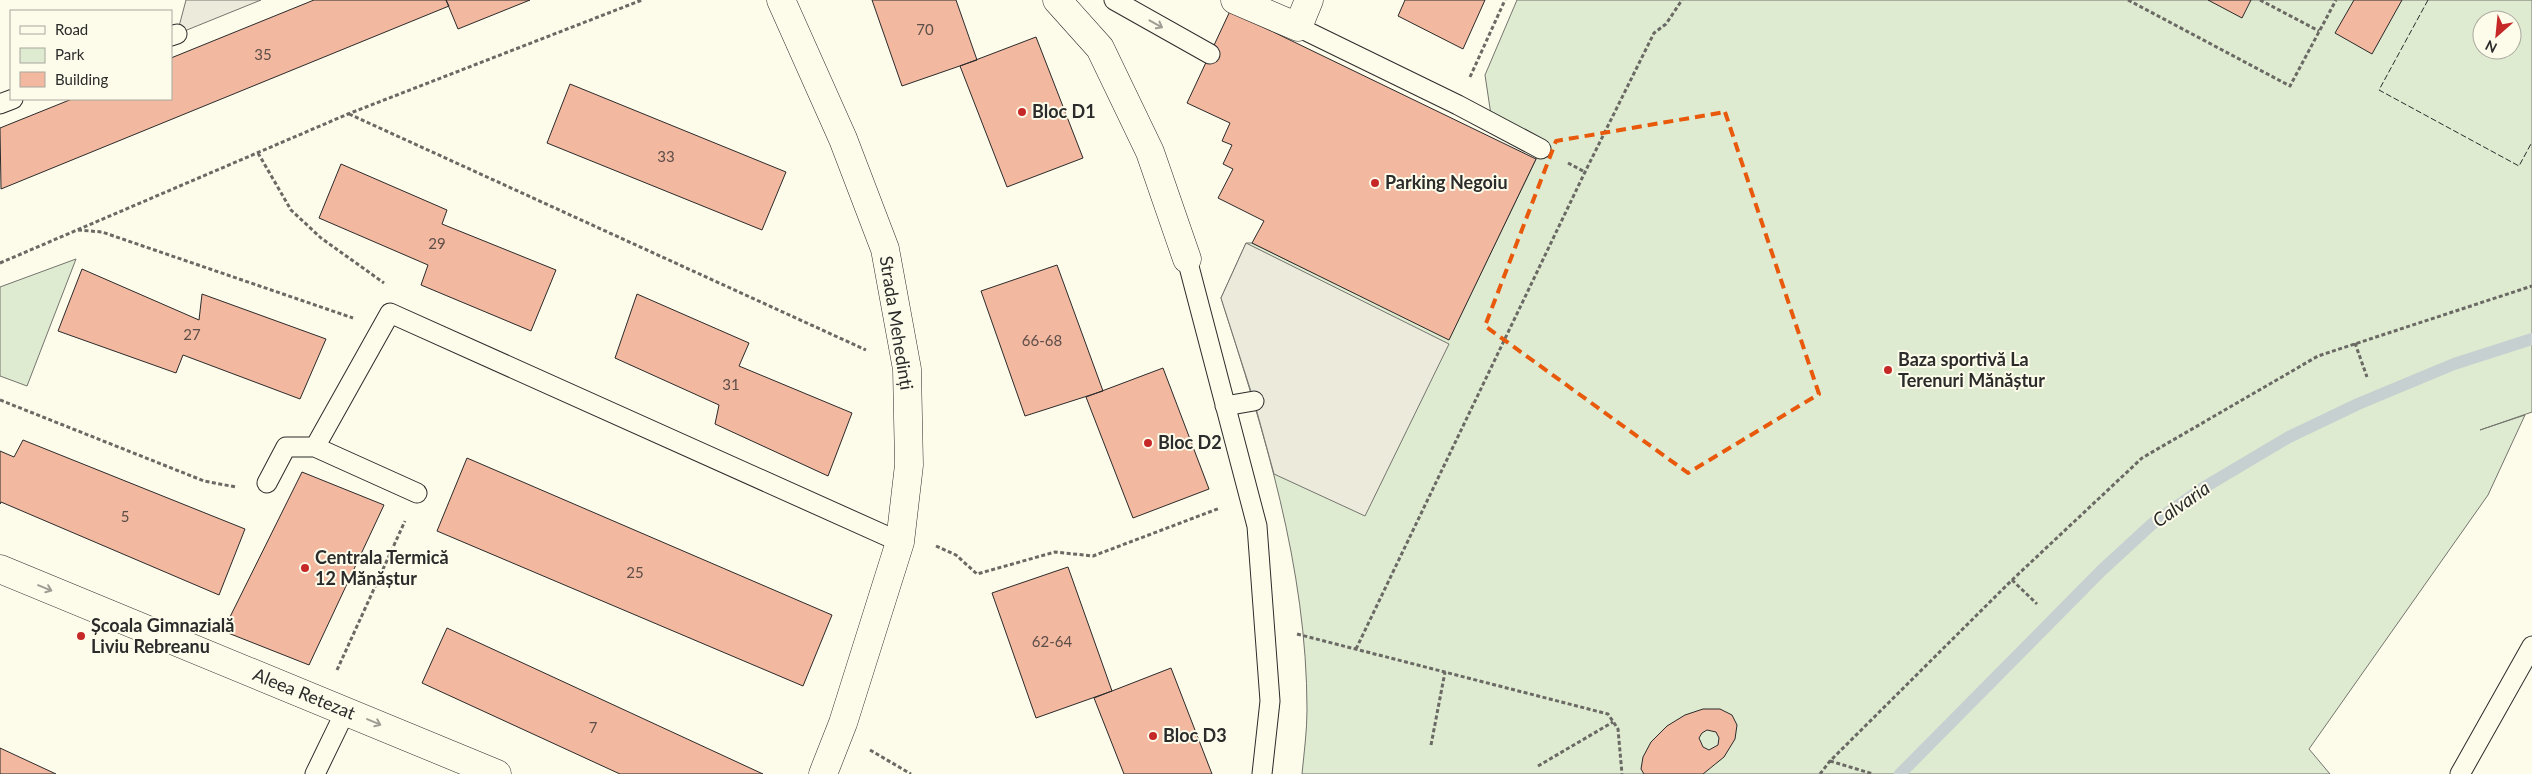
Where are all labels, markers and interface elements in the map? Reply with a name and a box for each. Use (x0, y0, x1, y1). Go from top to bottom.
legend (10, 10, 172, 100)
north arrow (2472, 10, 2522, 60)
one-way arrow (1149, 19, 1163, 29)
text: Road (55, 20, 88, 38)
house number: 70 (916, 20, 934, 38)
text: N (2482, 37, 2500, 57)
text: Park (55, 45, 85, 63)
house number: 35 (254, 45, 272, 63)
text: Building (55, 70, 108, 88)
place label: Bloc D1 (1032, 100, 1096, 122)
marker: Bloc D1 (1016, 106, 1028, 118)
house number: 33 (657, 147, 675, 165)
place label: Parking Negoiu (1385, 171, 1508, 193)
marker: Parking Negoiu (1369, 177, 1381, 189)
house number: 29 (428, 234, 446, 252)
street label: Strada Mehedinți (876, 254, 918, 391)
house number: 27 (183, 325, 201, 343)
house number: 66-68 (1022, 331, 1062, 349)
place label: Baza sportivă La Terenuri Mănăștur (1898, 348, 2045, 391)
marker: Baza sportivă La Terenuri Mănăștur (1882, 364, 1894, 376)
house number: 31 (722, 375, 740, 393)
place label: Bloc D2 (1158, 431, 1222, 453)
marker: Bloc D2 (1142, 437, 1154, 449)
water label: Calvaria (2148, 476, 2214, 532)
house number: 5 (121, 507, 129, 525)
place label: Centrala Termică 12 Mănăștur (315, 546, 449, 589)
marker: Centrala Termică 12 Mănăștur (299, 562, 311, 574)
house number: 25 (626, 563, 644, 581)
one-way arrow (37, 583, 52, 593)
place label: Școala Gimnazială Liviu Rebreanu (91, 614, 234, 657)
marker: Școala Gimnazială Liviu Rebreanu (75, 630, 87, 642)
house number: 62-64 (1032, 632, 1072, 650)
street label: Aleea Retezat (250, 663, 359, 724)
one-way arrow (366, 718, 381, 727)
house number: 7 (589, 718, 598, 736)
place label: Bloc D3 (1163, 724, 1227, 746)
marker: Bloc D3 (1147, 730, 1159, 742)

